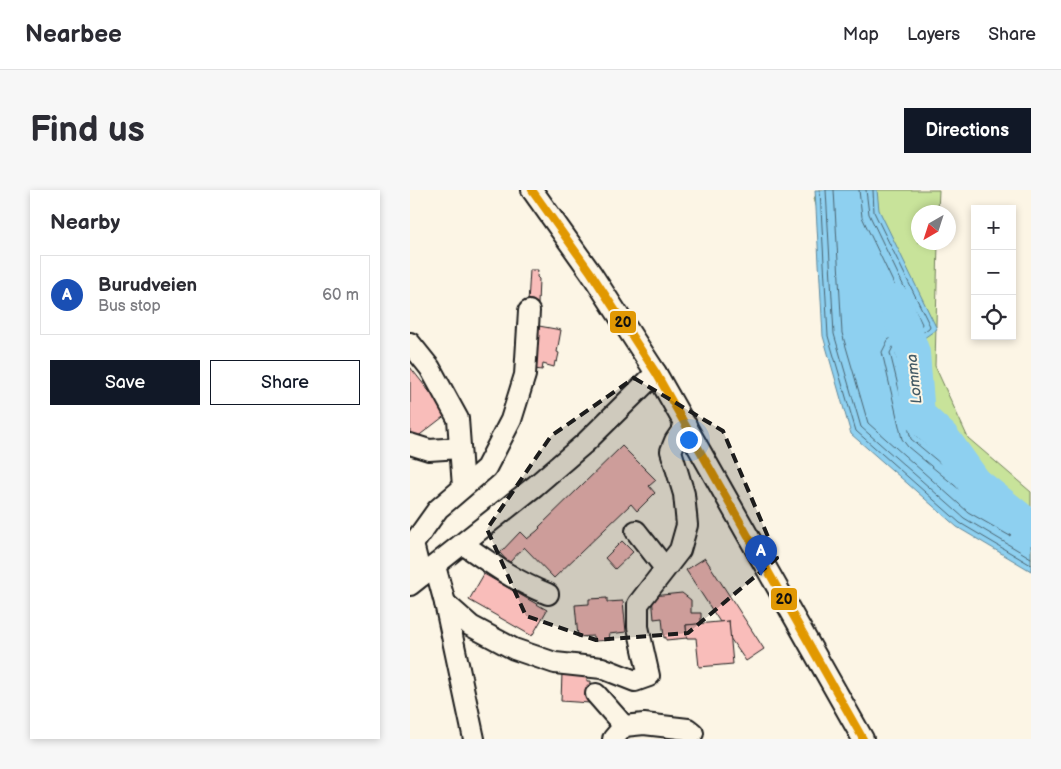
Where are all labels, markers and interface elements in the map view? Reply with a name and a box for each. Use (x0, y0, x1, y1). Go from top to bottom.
text: Nearbee (25, 20, 122, 49)
text: Map (843, 24, 879, 45)
text: Layers (907, 24, 960, 45)
text: Share (988, 24, 1036, 45)
button: Directions (904, 108, 1031, 153)
text: Find us (30, 109, 145, 152)
north arrow (911, 205, 956, 250)
map controls (971, 205, 1016, 340)
button: + (971, 205, 1016, 250)
text: Nearby (50, 210, 120, 235)
button: − (971, 250, 1016, 295)
text: Burudveien (98, 274, 197, 297)
text: A (62, 286, 72, 305)
text: 60 m (322, 286, 359, 305)
button: locate (971, 295, 1016, 340)
text: Bus stop (98, 297, 161, 316)
line badge: 20 (609, 310, 637, 334)
text: 20 (615, 314, 632, 331)
water label: Lomma (902, 353, 927, 405)
button: Save (50, 360, 200, 405)
button: Share (210, 360, 360, 405)
your location (676, 427, 702, 453)
pin: A (745, 535, 777, 576)
line badge: 20 (770, 587, 798, 611)
text: 20 (776, 591, 793, 608)

